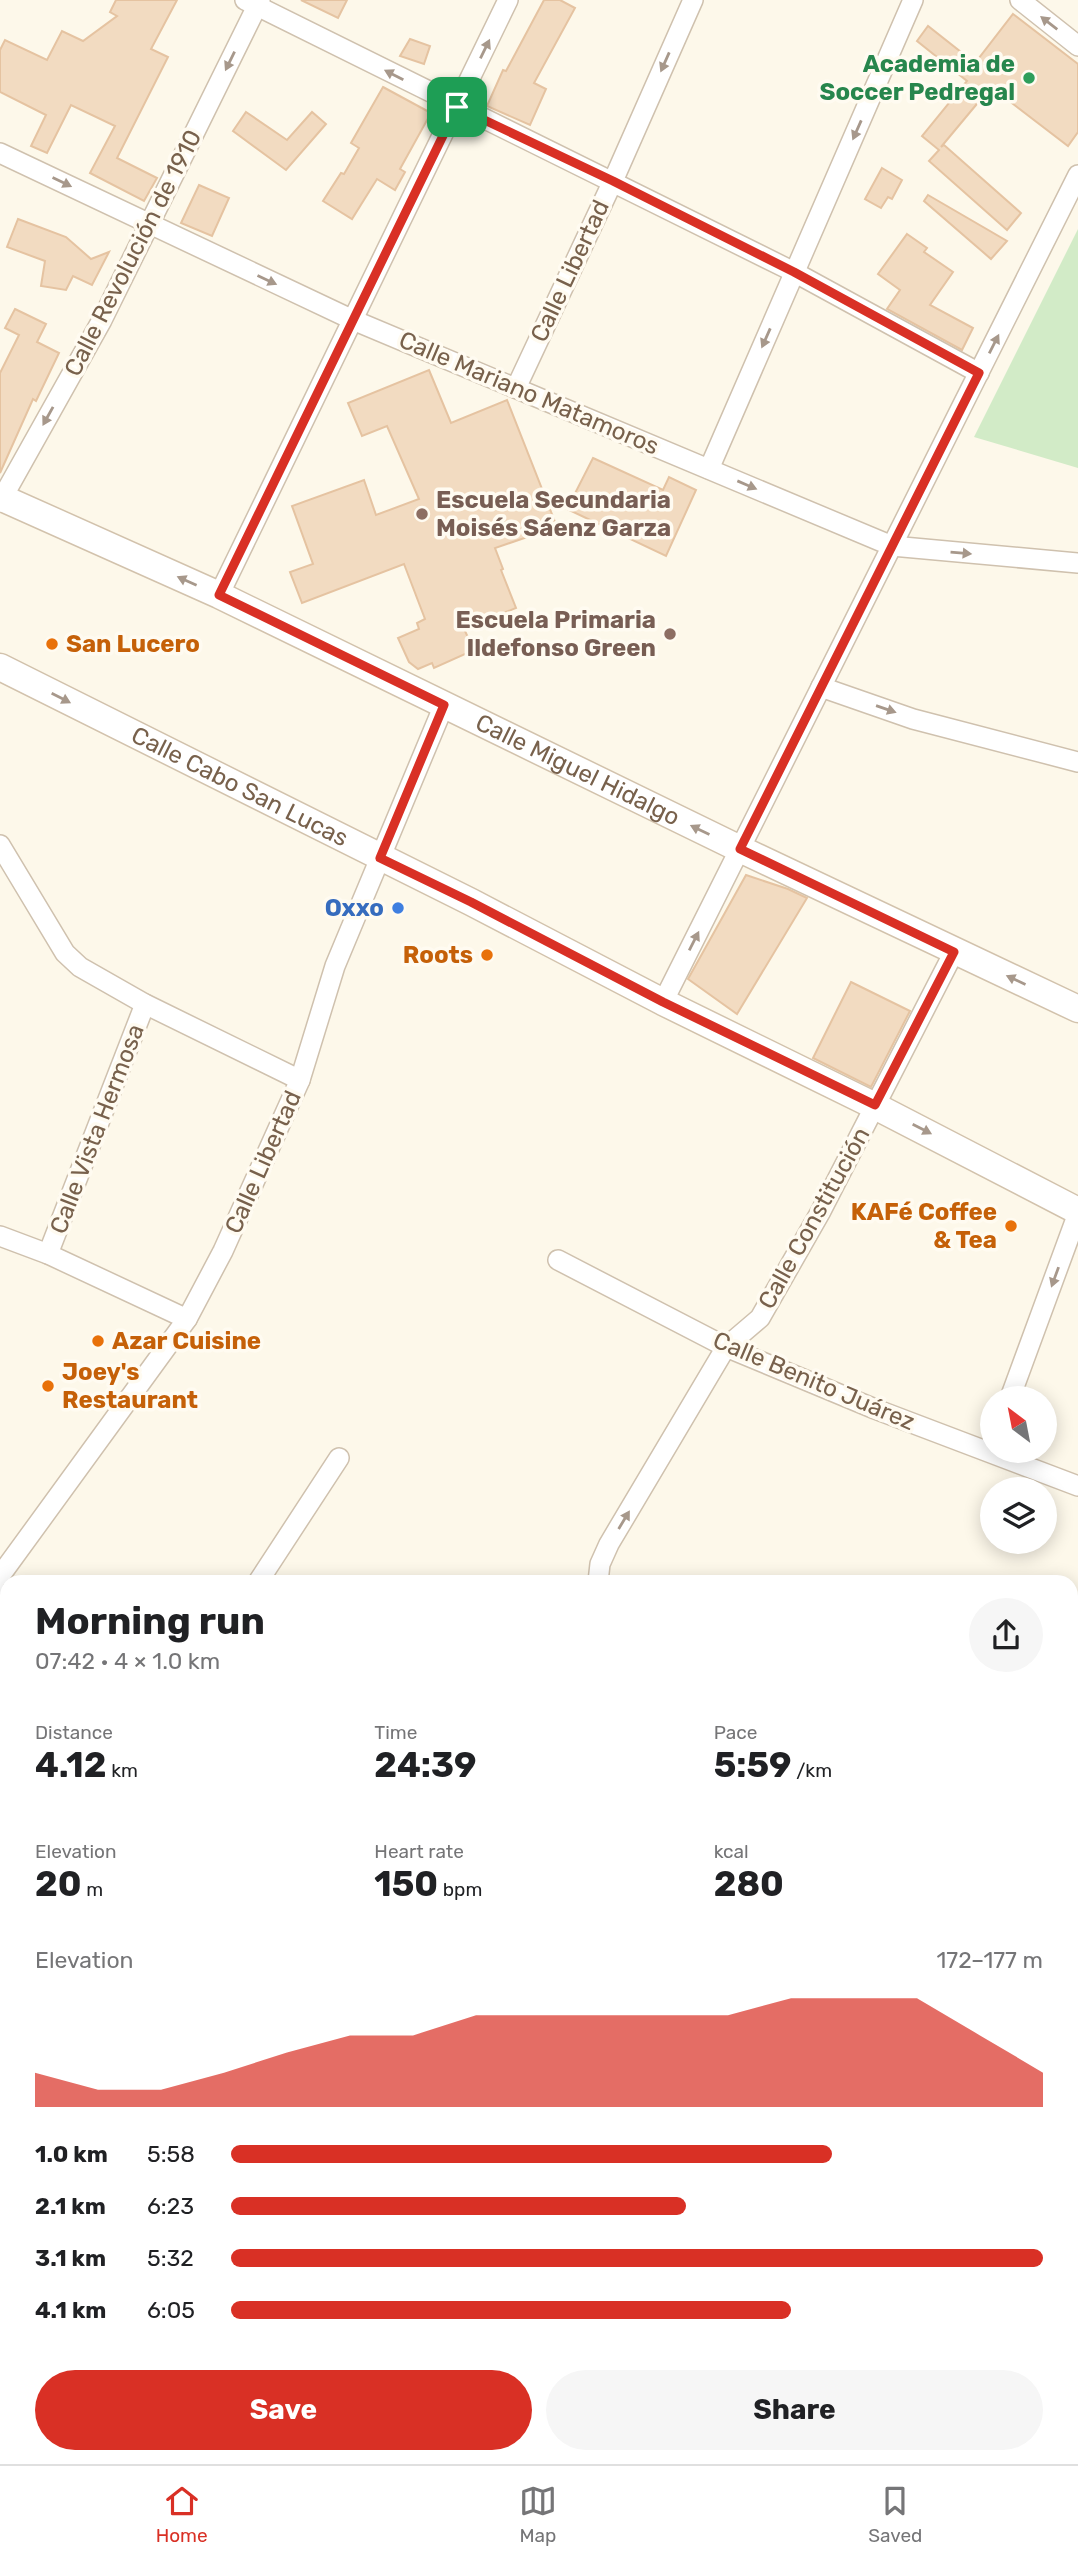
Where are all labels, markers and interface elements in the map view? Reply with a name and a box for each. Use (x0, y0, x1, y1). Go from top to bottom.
one-way arrow (1040, 16, 1058, 31)
one-way arrow (479, 39, 491, 59)
place label: Academia de Soccer Pedregal (820, 50, 1015, 106)
one-way arrow (224, 51, 235, 71)
one-way arrow (659, 52, 670, 73)
one-way arrow (384, 70, 404, 81)
marker: Academia de Soccer Pedregal (1021, 70, 1037, 86)
pin (427, 77, 487, 137)
icon: arrive (438, 88, 476, 126)
one-way arrow (851, 120, 863, 140)
street label: Calle Revolución de 1910 (59, 125, 207, 381)
one-way arrow (51, 177, 72, 188)
street label: Calle Libertad (525, 196, 615, 346)
one-way arrow (257, 274, 277, 285)
street label: Calle Mariano Matamoros (395, 325, 663, 461)
one-way arrow (760, 328, 771, 349)
one-way arrow (988, 334, 999, 354)
one-way arrow (42, 407, 54, 426)
one-way arrow (736, 480, 757, 491)
place label: Escuela Secundaria Moisés Sáenz Garza (436, 486, 671, 542)
marker: Escuela Secundaria Moisés Sáenz Garza (414, 506, 430, 522)
one-way arrow (951, 548, 973, 559)
one-way arrow (176, 575, 197, 586)
place label: Escuela Primaria Ildefonso Green (455, 606, 656, 662)
marker: Escuela Primaria Ildefonso Green (662, 626, 678, 642)
place label: San Lucero (66, 630, 200, 658)
marker: San Lucero (44, 636, 60, 652)
one-way arrow (51, 692, 71, 703)
one-way arrow (875, 704, 896, 715)
street label: Calle Miguel Hidalgo (471, 708, 684, 831)
street label: Calle Cabo San Lucas (127, 721, 353, 852)
one-way arrow (690, 824, 710, 836)
place label: Oxxo (325, 894, 384, 922)
marker: Oxxo (390, 900, 406, 916)
one-way arrow (688, 931, 699, 951)
place label: Roots (403, 941, 473, 969)
marker: Roots (479, 947, 495, 963)
one-way arrow (1006, 974, 1026, 986)
street label: Calle Vista Hermosa (44, 1020, 150, 1238)
street label: Calle Libertad (219, 1086, 307, 1238)
street label: Calle Constitución (753, 1122, 875, 1314)
one-way arrow (912, 1123, 932, 1135)
place label: KAFé Coffee & Tea (851, 1198, 997, 1254)
marker: KAFé Coffee & Tea (1003, 1218, 1019, 1234)
one-way arrow (1049, 1266, 1060, 1287)
street label: Calle Benito Juárez (709, 1326, 919, 1436)
place label: Azar Cuisine (112, 1327, 261, 1355)
marker: Azar Cuisine (90, 1333, 106, 1349)
place label: Joey's Restaurant (62, 1358, 198, 1414)
marker: Joey's Restaurant (40, 1378, 56, 1394)
north arrow (980, 1386, 1057, 1463)
map controls (980, 1386, 1057, 1554)
button: layers (980, 1477, 1057, 1554)
one-way arrow (618, 1510, 630, 1529)
text: Morning run (35, 1598, 265, 1644)
button: share (969, 1598, 1043, 1672)
text: 07:42 · 4 × 1.0 km (35, 1647, 220, 1675)
text: Distance (35, 1721, 113, 1744)
text: Time (374, 1721, 417, 1744)
text: Pace (714, 1721, 757, 1744)
text: 4.12 (35, 1744, 106, 1786)
text: 24:39 (374, 1744, 477, 1786)
text: 5:59 (714, 1744, 792, 1786)
text: km (106, 1759, 138, 1782)
text: /km (792, 1759, 832, 1782)
text: Elevation (35, 1840, 116, 1863)
text: Heart rate (374, 1840, 464, 1863)
text: kcal (714, 1840, 749, 1863)
text: 20 (35, 1863, 82, 1905)
text: 150 (374, 1863, 438, 1905)
text: 280 (714, 1863, 784, 1905)
text: m (82, 1878, 103, 1901)
text: bpm (438, 1878, 482, 1901)
text: Elevation (35, 1946, 134, 1974)
text: 172–177 m (937, 1946, 1043, 1974)
text: 1.0 km (35, 2140, 108, 2168)
text: 5:58 (147, 2140, 195, 2168)
text: 2.1 km (35, 2192, 106, 2220)
text: 6:23 (147, 2192, 194, 2220)
text: 3.1 km (35, 2244, 106, 2272)
text: 5:32 (147, 2244, 194, 2272)
text: 4.1 km (35, 2296, 106, 2324)
text: 6:05 (147, 2296, 195, 2324)
button: Save (35, 2370, 532, 2450)
button: Share (546, 2370, 1043, 2450)
tab: Home (156, 2482, 208, 2547)
tab: Map (519, 2482, 557, 2547)
tab: Saved (868, 2482, 922, 2547)

